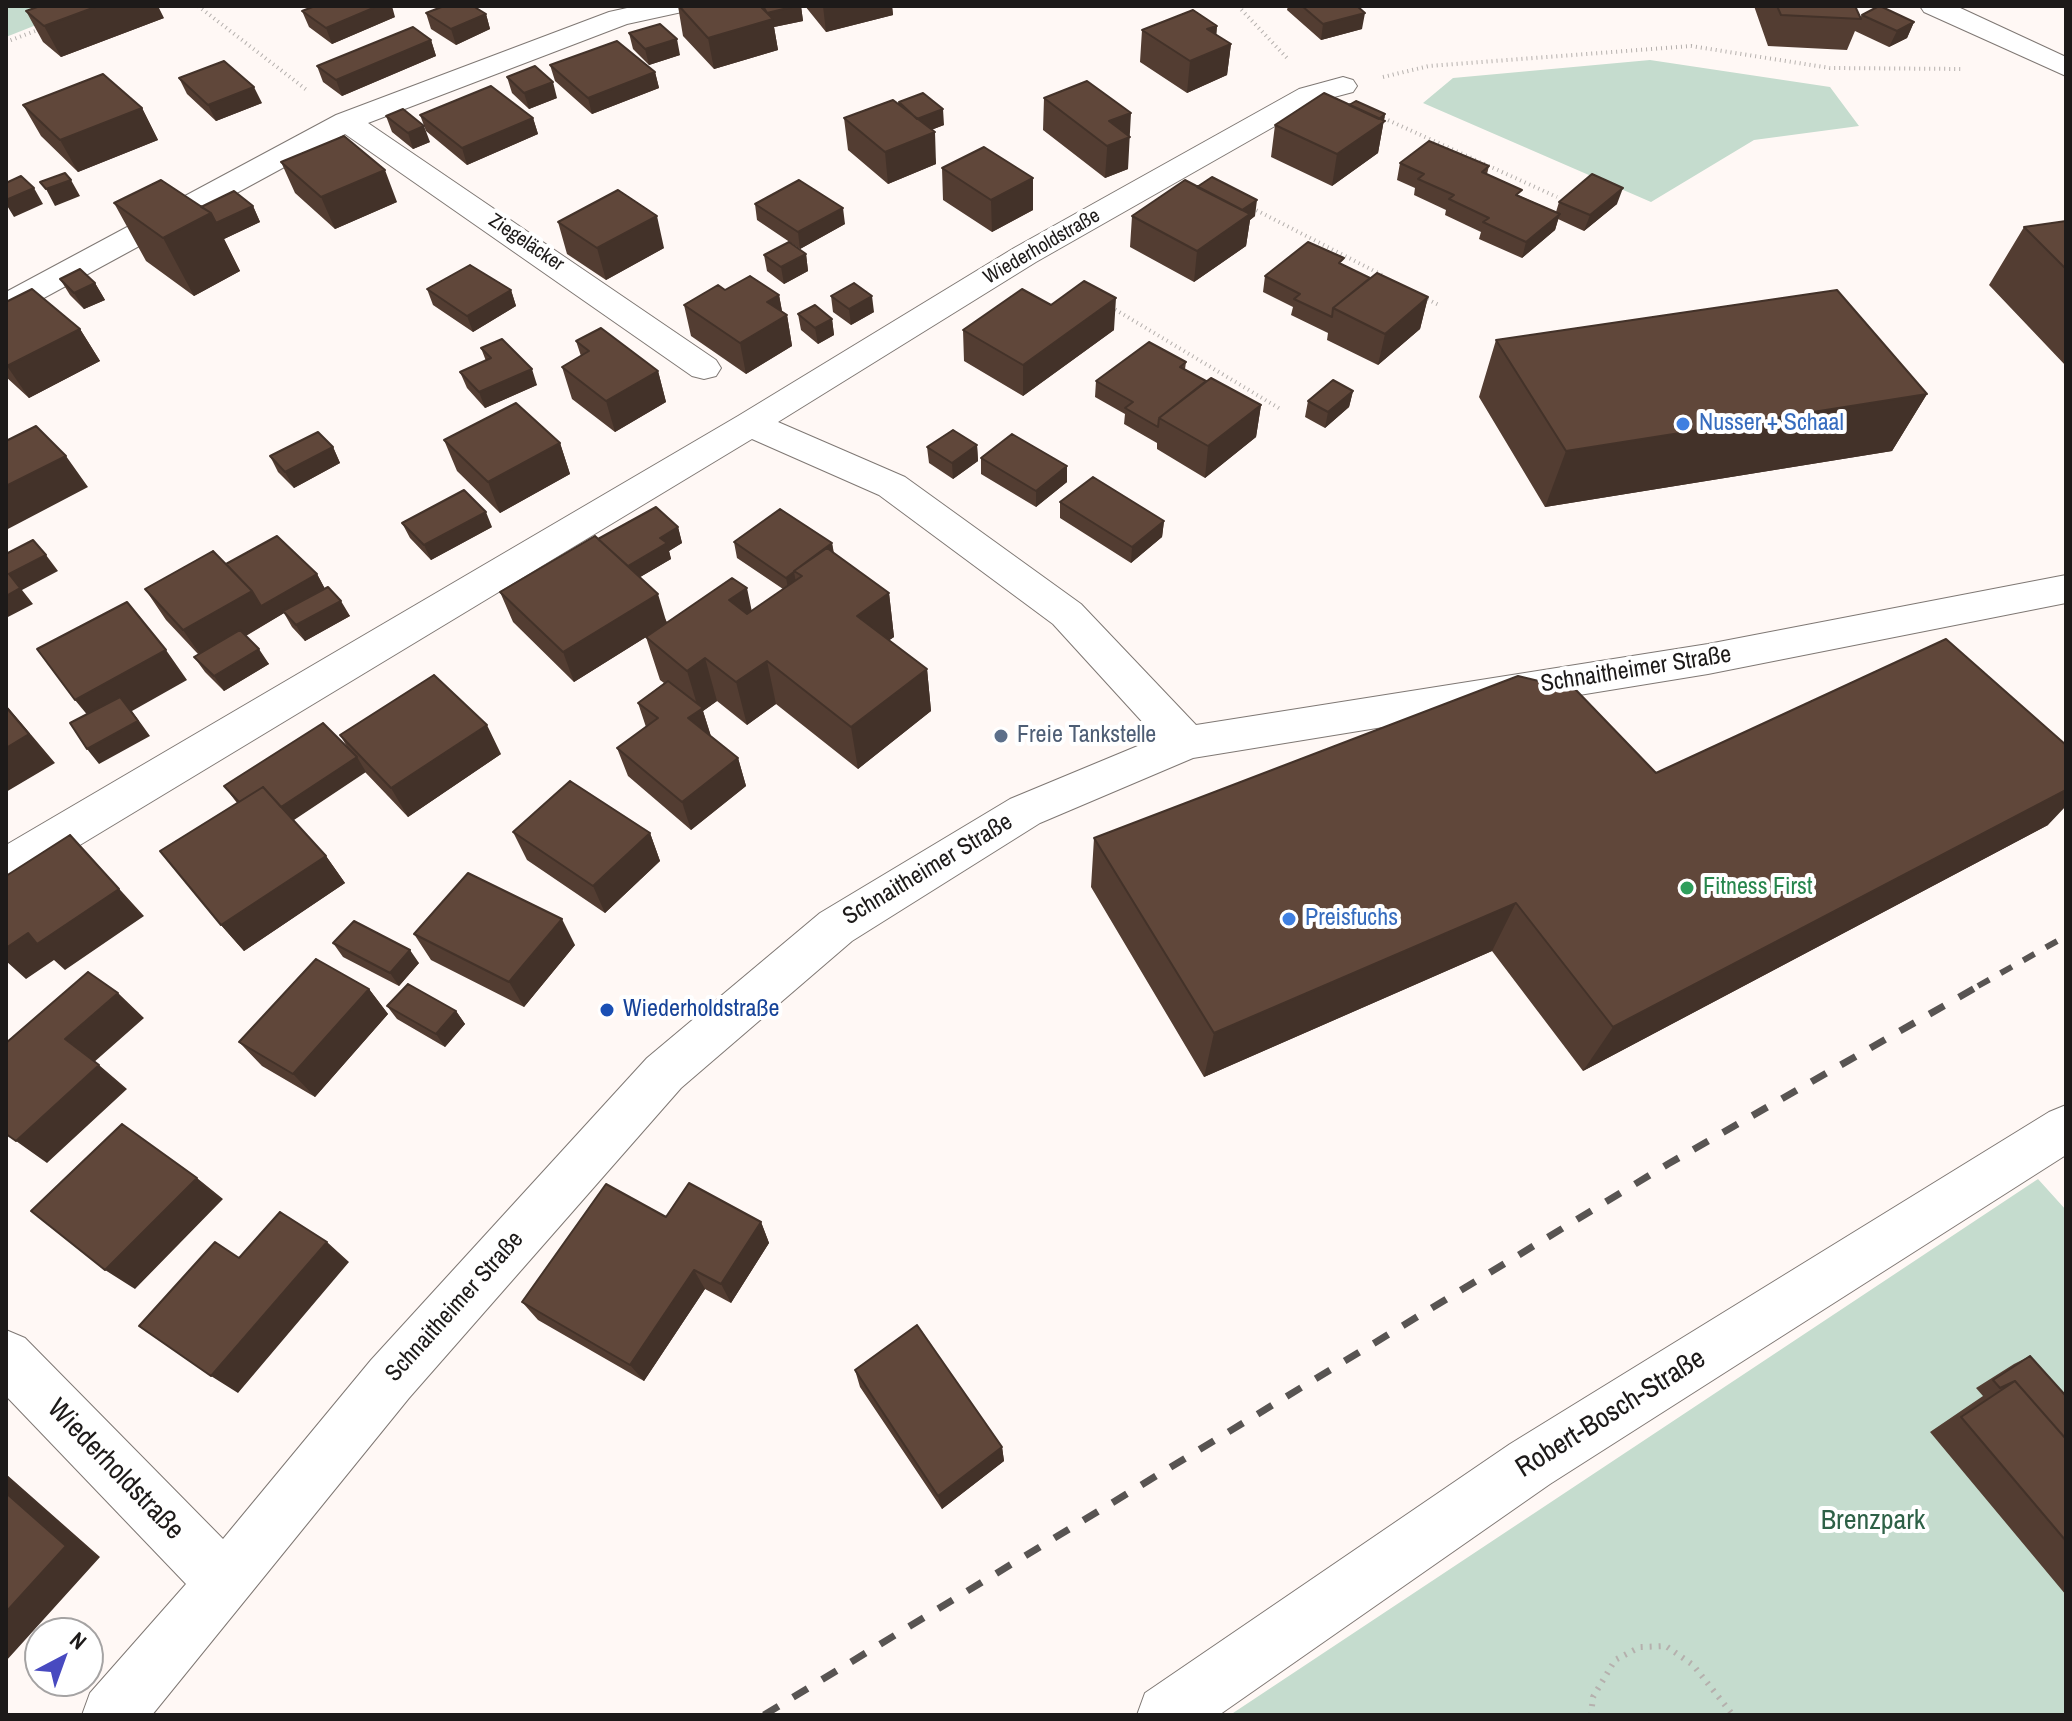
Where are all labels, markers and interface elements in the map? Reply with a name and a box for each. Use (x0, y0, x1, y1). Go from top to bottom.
street label: Wiederholdstraße (980, 204, 1104, 290)
street label: Ziegeläcker (484, 209, 568, 277)
place label: Nusser + Schaal (1699, 410, 1844, 438)
marker: Nusser + Schaal (1674, 415, 1692, 433)
street label: Schnaitheimer Straße (1539, 641, 1733, 699)
place label: Freie Tankstelle (1017, 722, 1156, 750)
marker: Freie Tankstelle (992, 727, 1010, 745)
street label: Schnaitheimer Straße (838, 808, 1018, 932)
place label: Fitness First (1703, 874, 1812, 902)
marker: Fitness First (1678, 879, 1696, 897)
place label: Preisfuchs (1305, 905, 1398, 933)
marker: Preisfuchs (1280, 910, 1298, 928)
place label: Wiederholdstraße (623, 996, 779, 1024)
marker: Wiederholdstraße (598, 1001, 616, 1019)
street label: Schnaitheimer Straße (380, 1226, 530, 1388)
street label: Robert-Bosch-Straße (1510, 1342, 1712, 1486)
street label: Wiederholdstraße (40, 1393, 190, 1547)
park label: Brenzpark (1821, 1504, 1925, 1538)
north arrow (24, 1617, 104, 1697)
text: N (64, 1625, 93, 1656)

